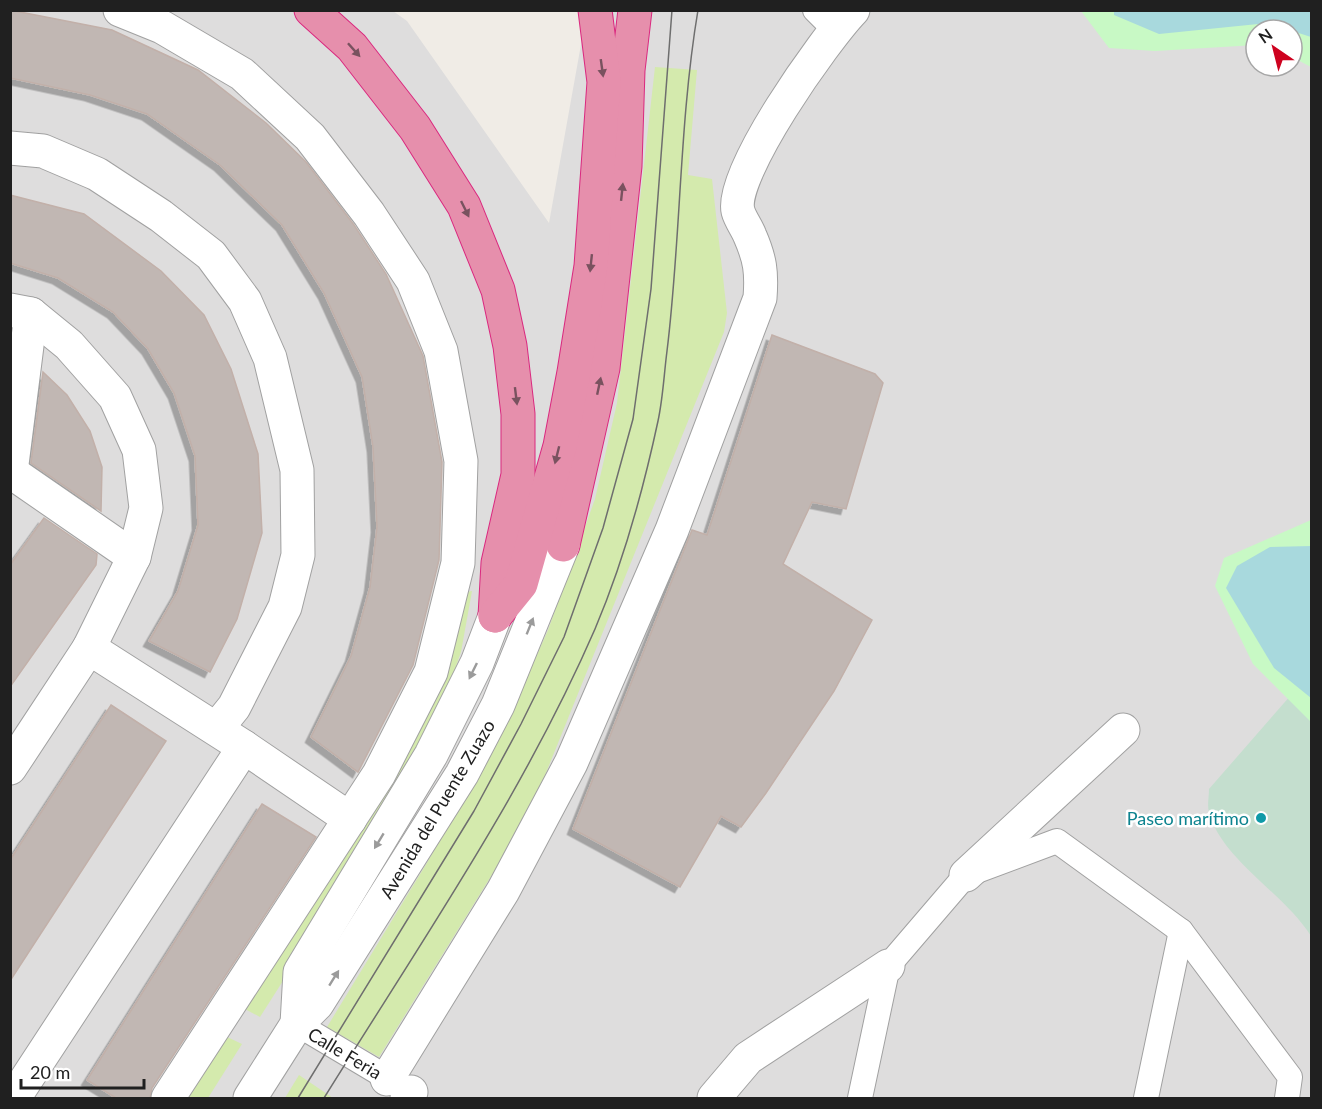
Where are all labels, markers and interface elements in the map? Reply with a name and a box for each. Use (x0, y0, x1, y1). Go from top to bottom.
north arrow (1244, 18, 1304, 78)
text: N (1255, 24, 1276, 47)
one-way arrow (347, 42, 361, 57)
one-way arrow (598, 59, 607, 78)
one-way arrow (617, 183, 627, 202)
one-way arrow (460, 201, 469, 218)
one-way arrow (586, 253, 596, 272)
one-way arrow (595, 376, 604, 395)
one-way arrow (511, 387, 521, 406)
one-way arrow (552, 446, 562, 464)
one-way arrow (526, 617, 535, 635)
one-way arrow (469, 662, 478, 679)
street label: Avenida del Puente Zuazo (375, 716, 499, 902)
place label: Paseo marítimo (1127, 807, 1249, 829)
marker: Paseo marítimo (1254, 811, 1268, 825)
one-way arrow (373, 833, 384, 849)
one-way arrow (328, 970, 339, 986)
street label: Calle Feria (304, 1022, 386, 1084)
scale bar (21, 1052, 144, 1090)
text: 20 m (30, 1061, 70, 1083)

